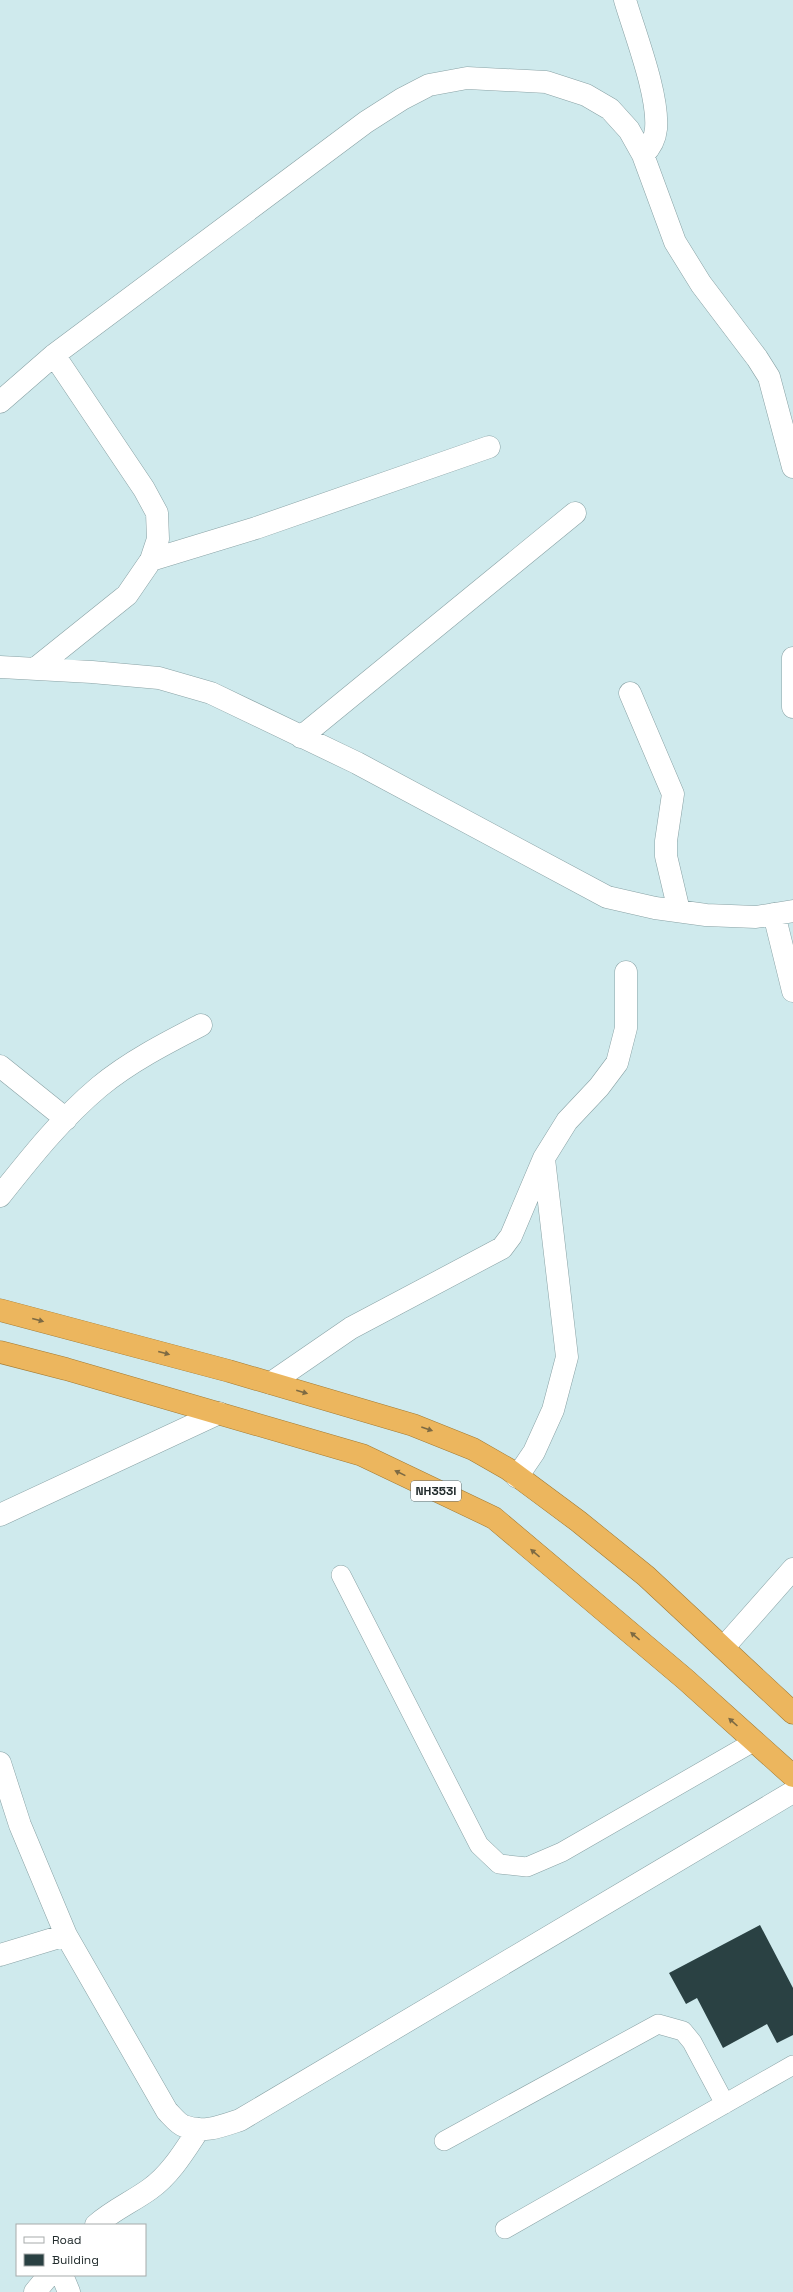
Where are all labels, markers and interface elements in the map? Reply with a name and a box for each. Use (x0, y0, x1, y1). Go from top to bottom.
one-way arrow (32, 1317, 44, 1323)
one-way arrow (158, 1350, 170, 1356)
one-way arrow (296, 1389, 308, 1395)
one-way arrow (421, 1427, 433, 1433)
one-way arrow (394, 1470, 406, 1476)
road number: NH353I (411, 1481, 461, 1501)
one-way arrow (530, 1549, 541, 1558)
one-way arrow (630, 1632, 640, 1641)
one-way arrow (728, 1717, 738, 1726)
legend (16, 2224, 146, 2276)
text: Road (52, 2232, 81, 2248)
text: Building (52, 2252, 99, 2268)

